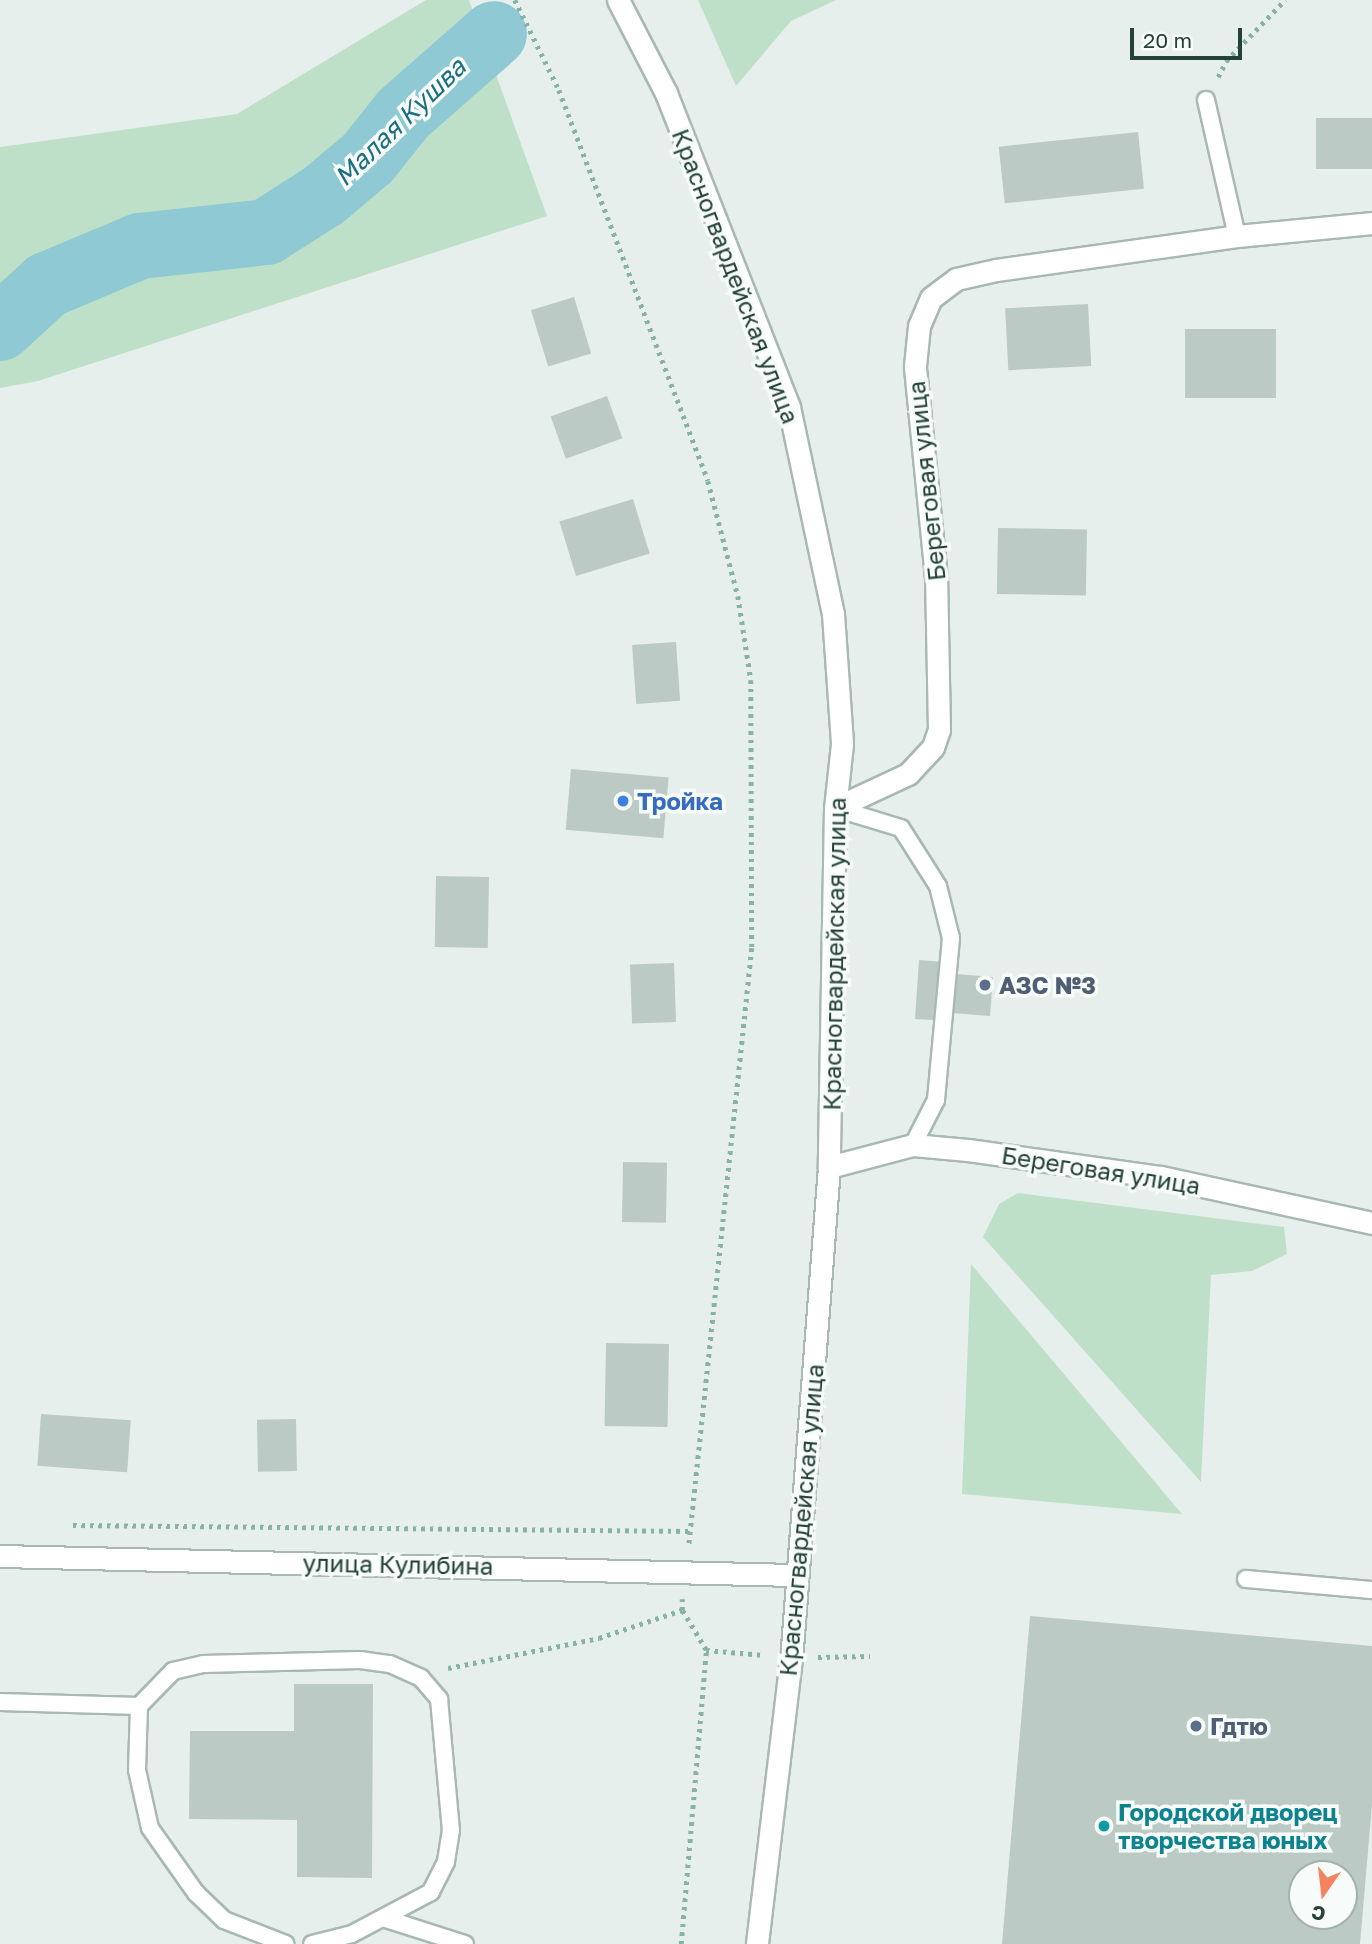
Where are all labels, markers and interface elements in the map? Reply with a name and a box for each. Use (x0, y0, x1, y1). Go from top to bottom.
scale bar (1134, 14, 1246, 58)
text: 20 m (1143, 27, 1192, 53)
water label: Малая Кушва (328, 52, 472, 192)
street label: Красногвардейская улица (666, 125, 806, 427)
street label: Береговая улица (901, 380, 951, 582)
place label: Тройка (637, 787, 723, 815)
marker: Тройка (615, 793, 631, 809)
street label: Красногвардейская улица (817, 797, 851, 1111)
place label: АЗС №3 (999, 971, 1096, 999)
marker: АЗС №3 (977, 977, 993, 993)
street label: Береговая улица (1000, 1140, 1202, 1200)
street label: Красногвардейская улица (773, 1363, 829, 1677)
street label: улица Кулибина (302, 1548, 494, 1580)
place label: Гдтю (1210, 1712, 1268, 1740)
marker: Гдтю (1188, 1718, 1204, 1734)
place label: Городской дворец творчества юных (1118, 1798, 1338, 1854)
marker: Городской дворец творчества юных (1096, 1818, 1112, 1834)
north arrow (1288, 1860, 1358, 1930)
text: С (1309, 1901, 1328, 1927)

